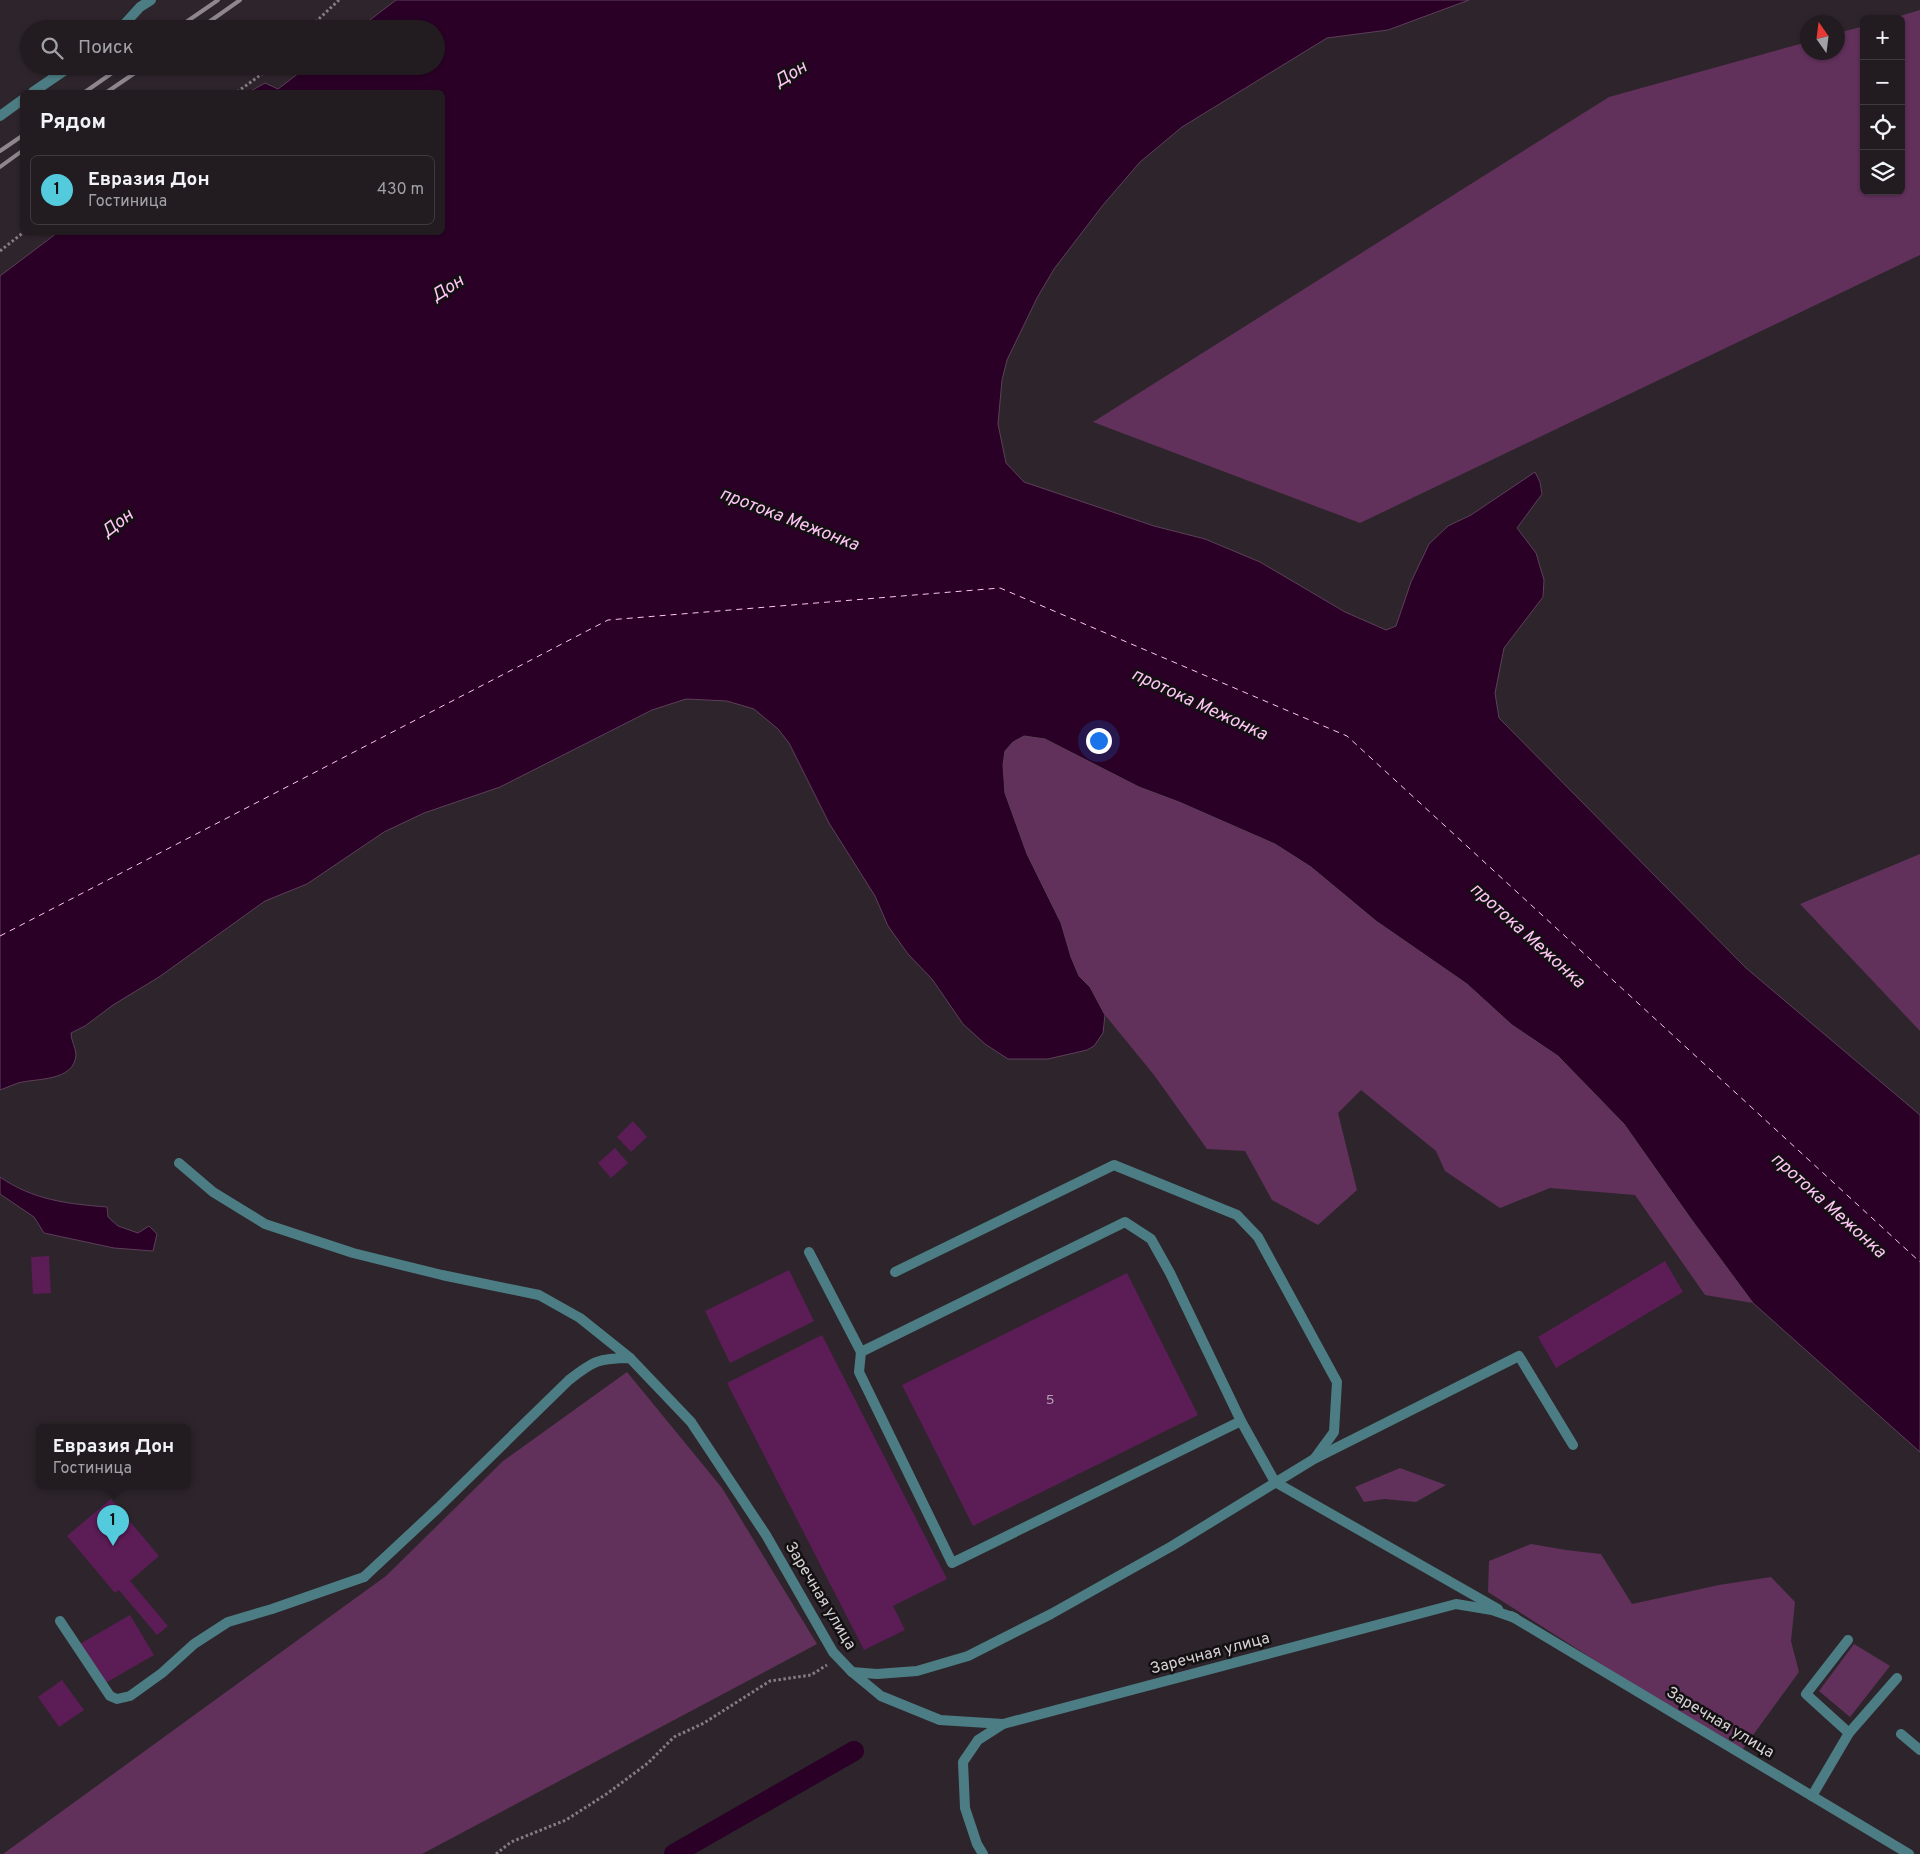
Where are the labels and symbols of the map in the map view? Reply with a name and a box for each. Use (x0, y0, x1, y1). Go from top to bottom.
north arrow (1800, 15, 1845, 60)
water label: Дон (770, 56, 812, 94)
water label: Дон (427, 270, 469, 308)
water label: протока Межонка (716, 483, 862, 557)
water label: Дон (97, 504, 139, 544)
water label: протока Межонка (1127, 663, 1271, 747)
your location (1086, 728, 1112, 754)
water label: протока Межонка (1465, 878, 1590, 994)
water label: протока Межонка (1766, 1148, 1891, 1264)
house number: 5 (1046, 1392, 1054, 1409)
pin: 1 (97, 1505, 129, 1546)
street label: Заречная улица (780, 1538, 860, 1654)
street label: Заречная улица (1148, 1628, 1272, 1680)
street label: Заречная улица (1662, 1683, 1778, 1763)

